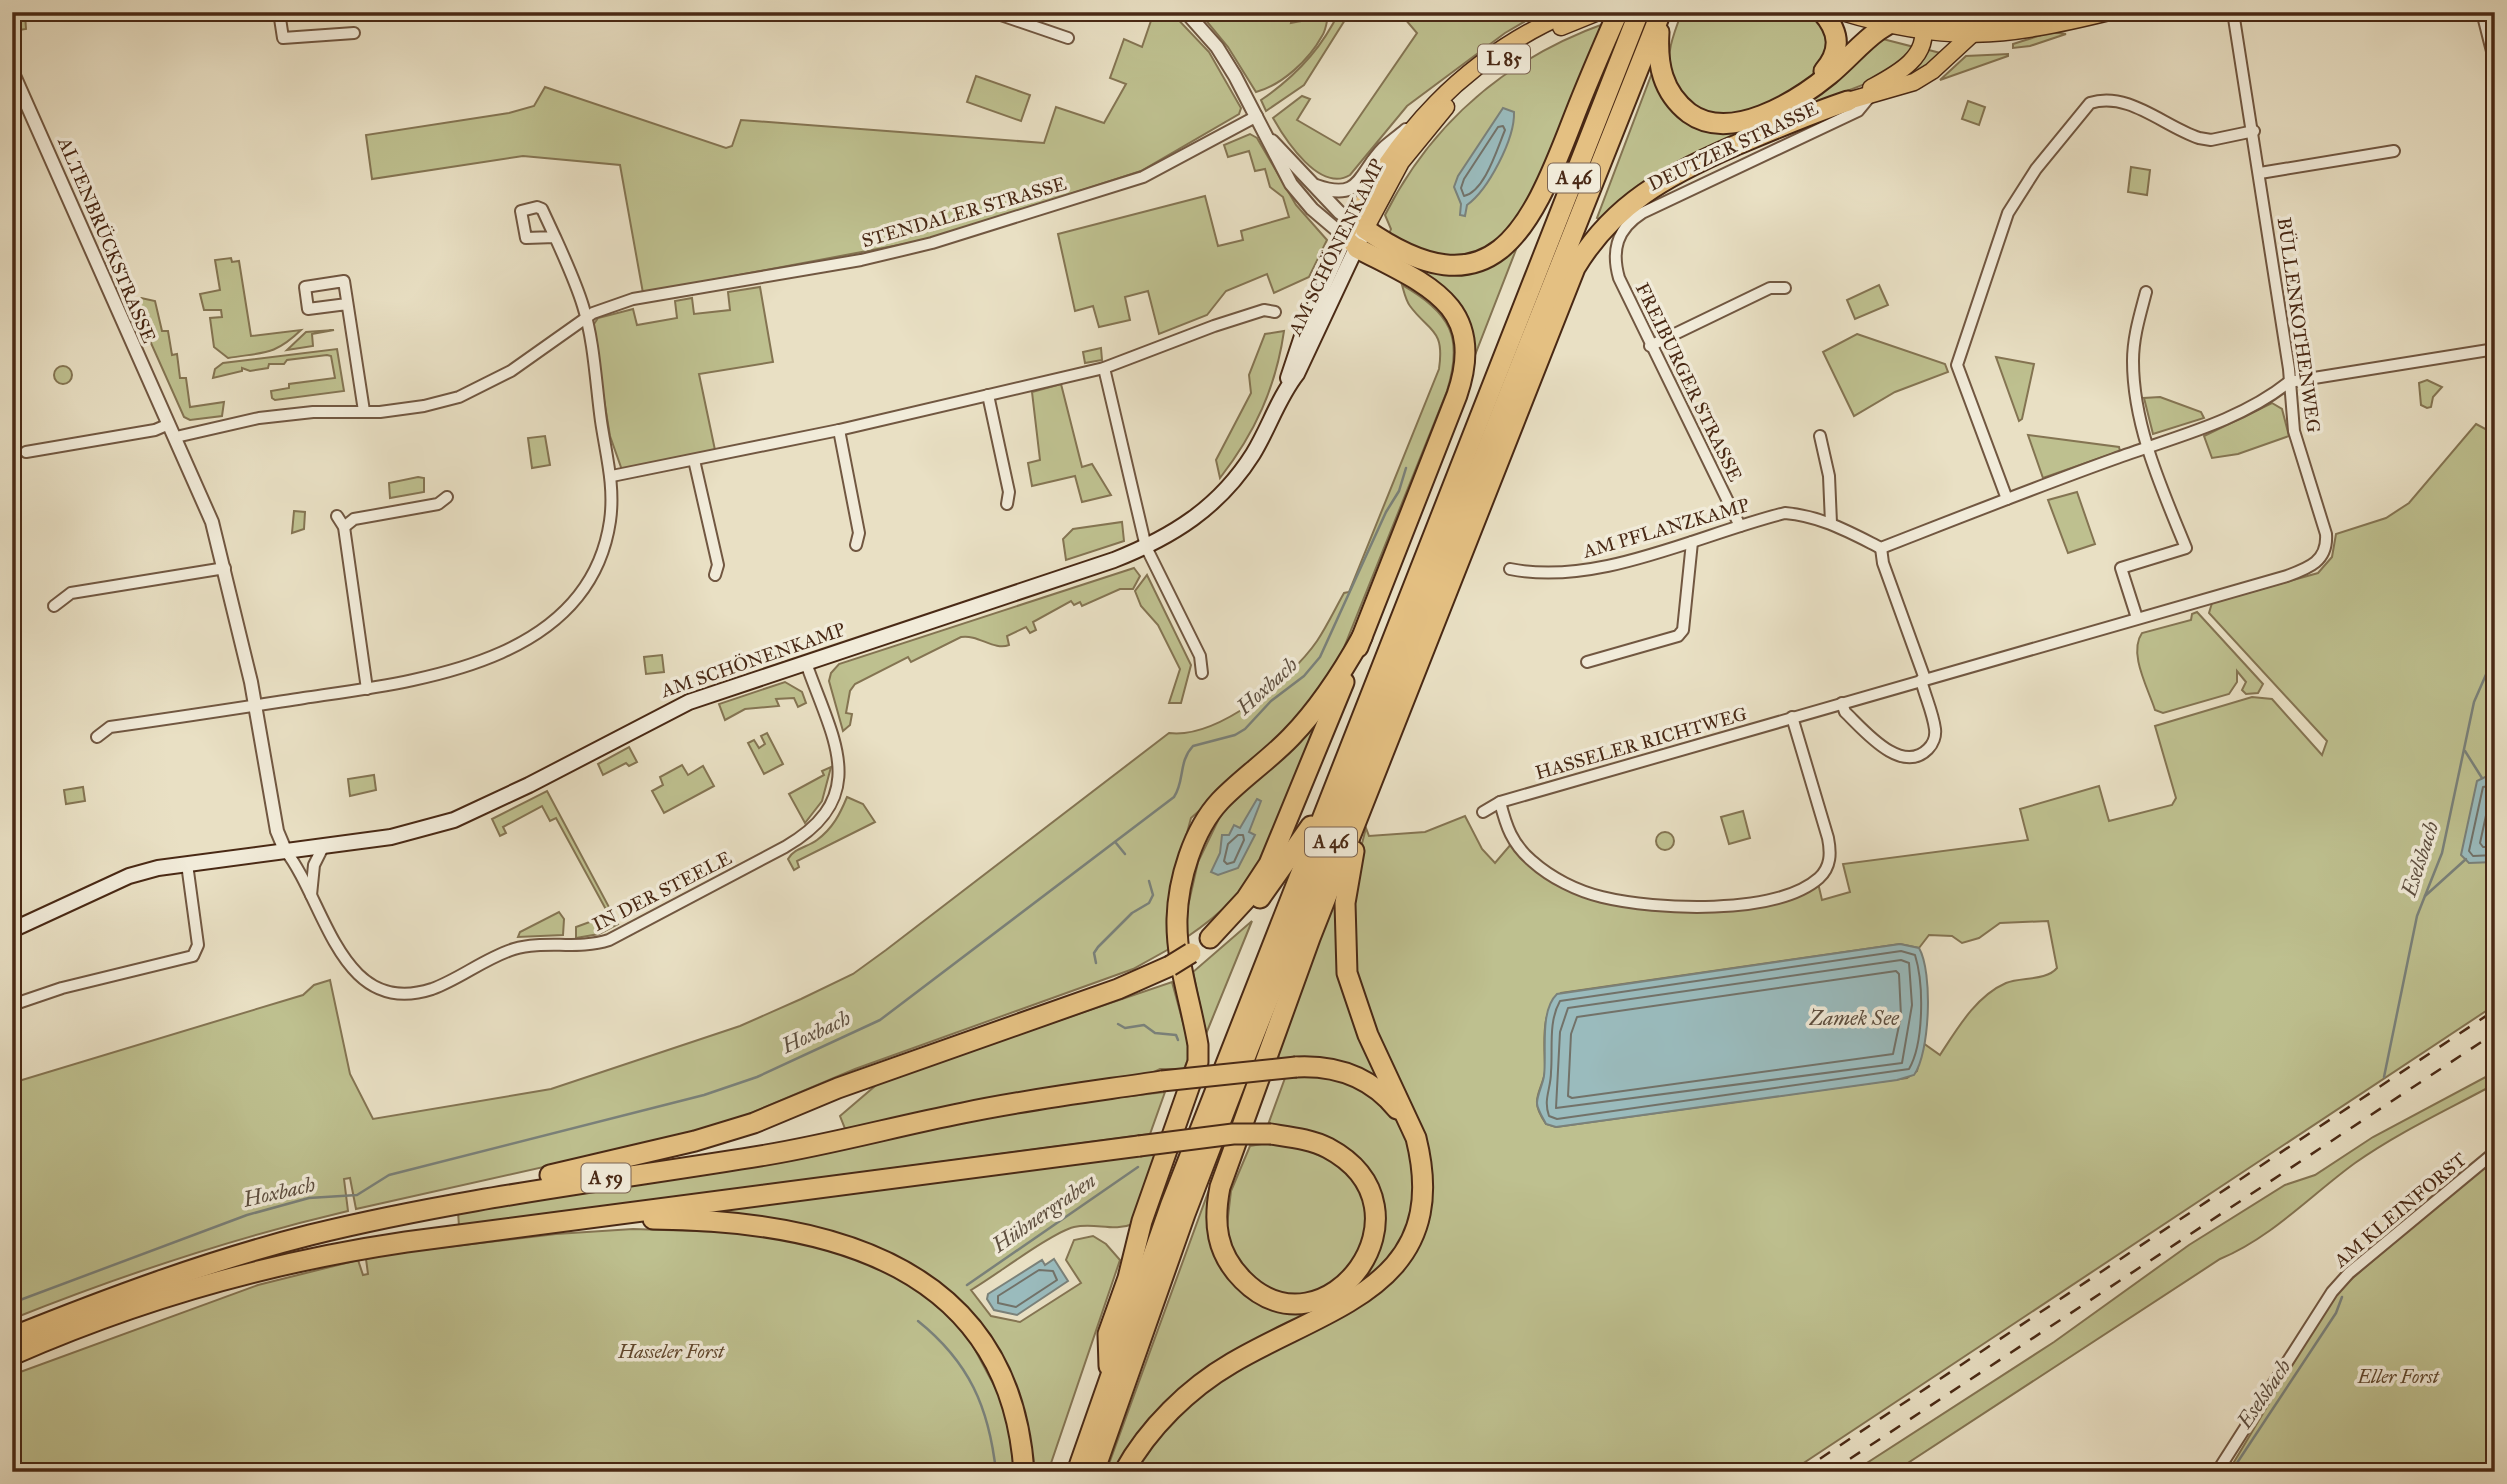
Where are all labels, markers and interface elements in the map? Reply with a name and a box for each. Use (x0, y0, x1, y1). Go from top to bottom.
road number: L 85 (1478, 44, 1530, 74)
street label: DEUTZER STRASSE (1644, 96, 1822, 195)
street label: ALTENBRÜCKSTRASSE (53, 133, 161, 347)
street label: AM SCHÖNENKAMP (1283, 155, 1389, 340)
road number: A 46 (1548, 163, 1600, 192)
street label: STENDALER STRASSE (859, 172, 1069, 252)
street label: BÜLLENKOTHENWEG (2272, 216, 2326, 434)
street label: FREIBURGER STRASSE (1631, 279, 1747, 486)
street label: AM PFLANZKAMP (1579, 493, 1752, 563)
street label: AM SCHÖNENKAMP (657, 618, 848, 703)
water label: Hoxbach (1230, 652, 1303, 721)
street label: HASSELER RICHTWEG (1533, 702, 1750, 784)
water label: Eselsbach (2395, 818, 2444, 901)
road number: A 46 (1305, 828, 1357, 856)
street label: IN DER STEELE (589, 846, 736, 936)
water label: Hoxbach (776, 1005, 855, 1060)
water label: Zamek See (1808, 1005, 1900, 1031)
street label: AM KLEINFORST (2328, 1148, 2471, 1273)
road number: A 59 (582, 1163, 630, 1192)
water label: Hühnergraben (986, 1168, 1101, 1259)
water label: Hoxbach (239, 1171, 318, 1213)
park label: Hasseler Forst (617, 1340, 725, 1363)
water label: Eselsbach (2231, 1355, 2296, 1434)
park label: Eller Forst (2356, 1365, 2440, 1388)

